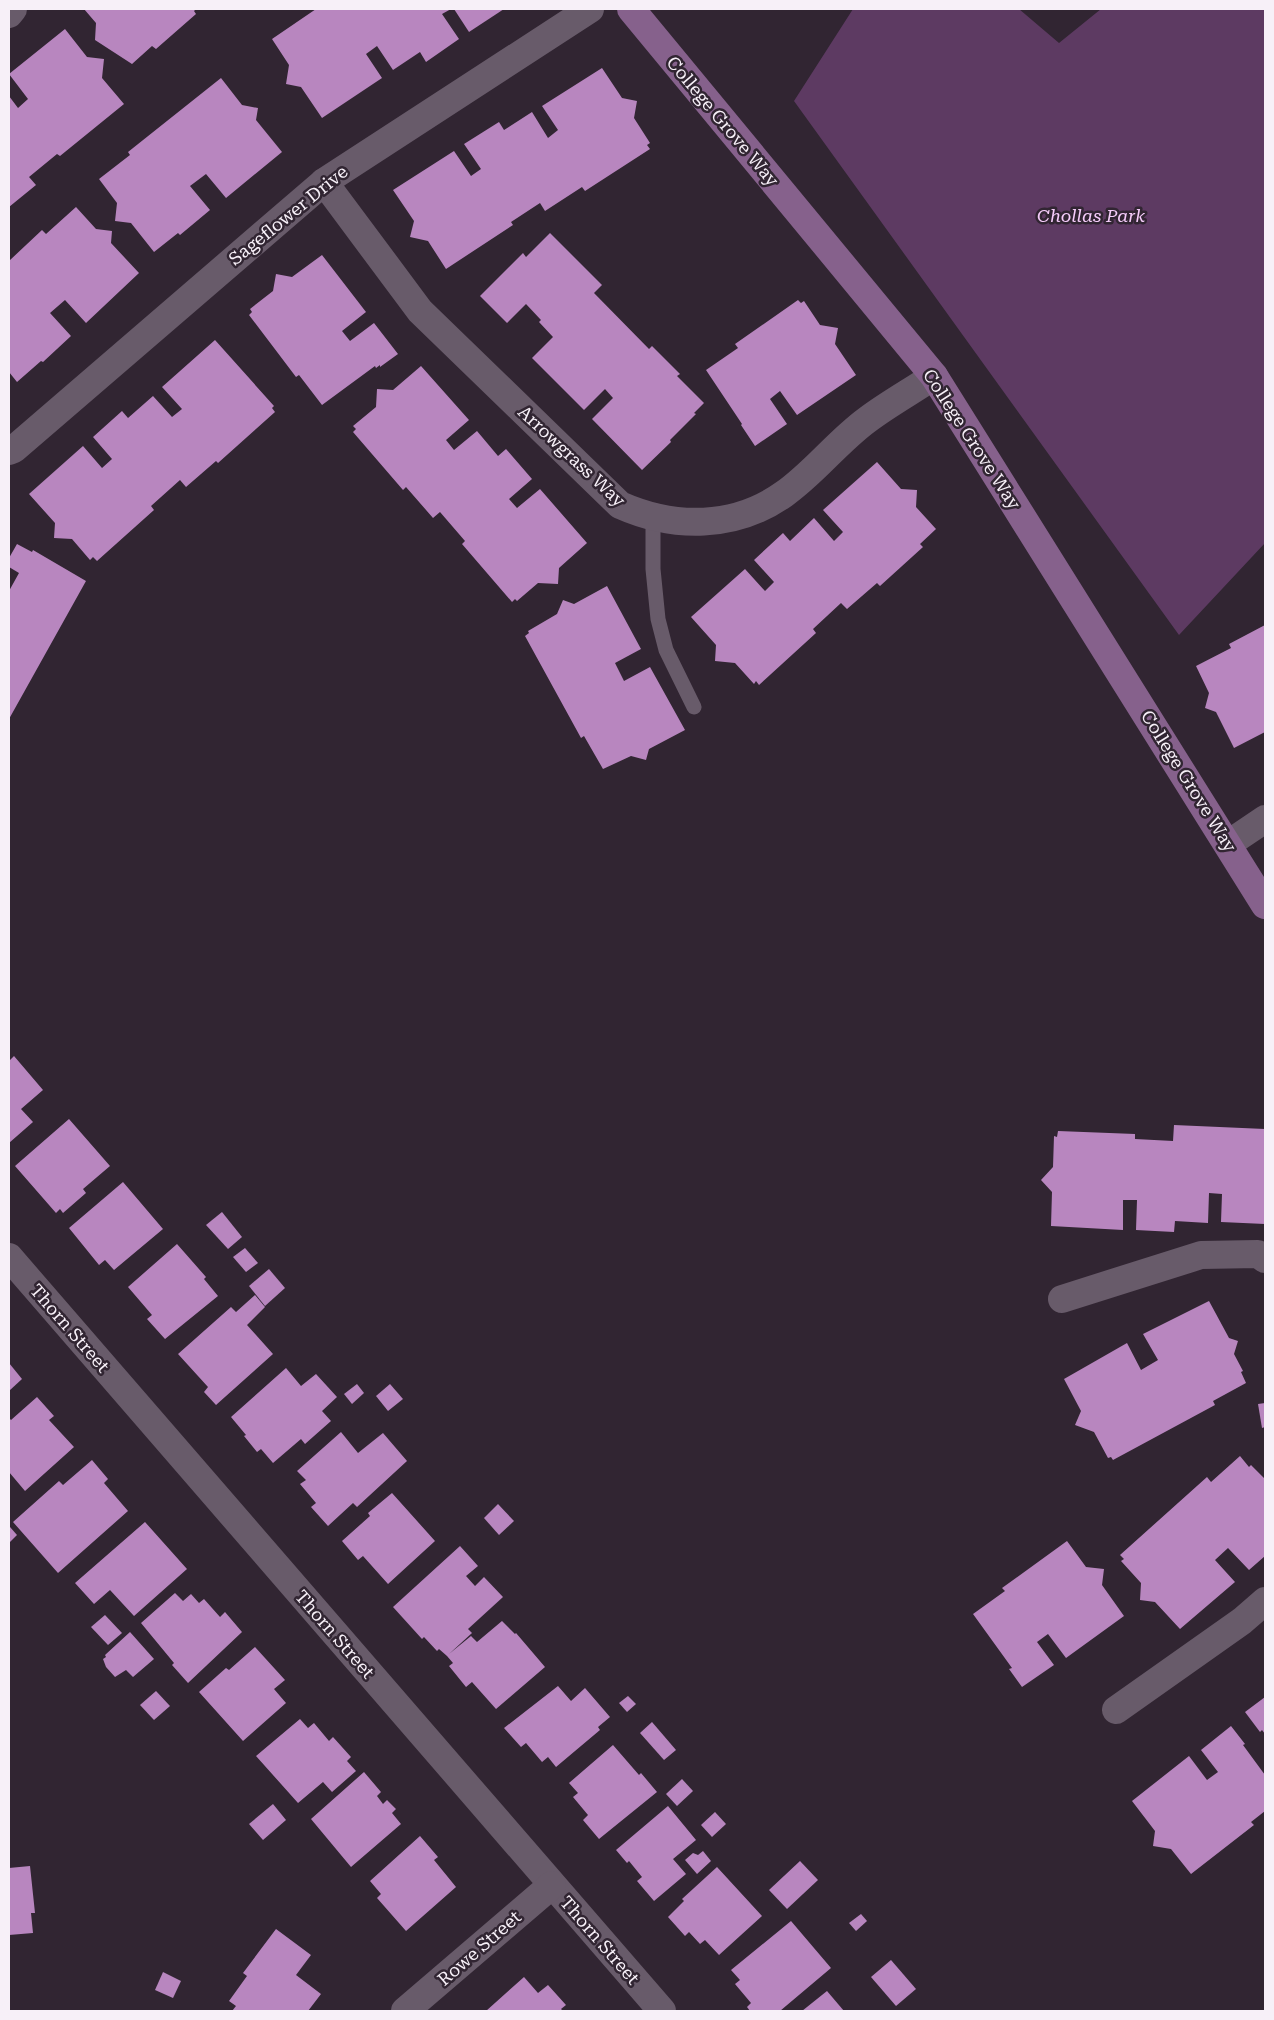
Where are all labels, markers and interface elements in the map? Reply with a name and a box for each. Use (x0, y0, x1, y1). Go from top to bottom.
street label: College Grove Way (663, 52, 784, 191)
street label: Sageflower Drive (224, 161, 352, 269)
park label: Chollas Park (1037, 205, 1145, 226)
street label: College Grove Way (919, 365, 1025, 513)
street label: Arrowgrass Way (514, 401, 630, 511)
street label: College Grove Way (1137, 706, 1241, 856)
street label: Thorn Street (26, 1280, 114, 1377)
street label: Thorn Street (291, 1586, 379, 1683)
street label: Thorn Street (556, 1892, 644, 1989)
street label: Rowe Street (433, 1906, 525, 1990)

